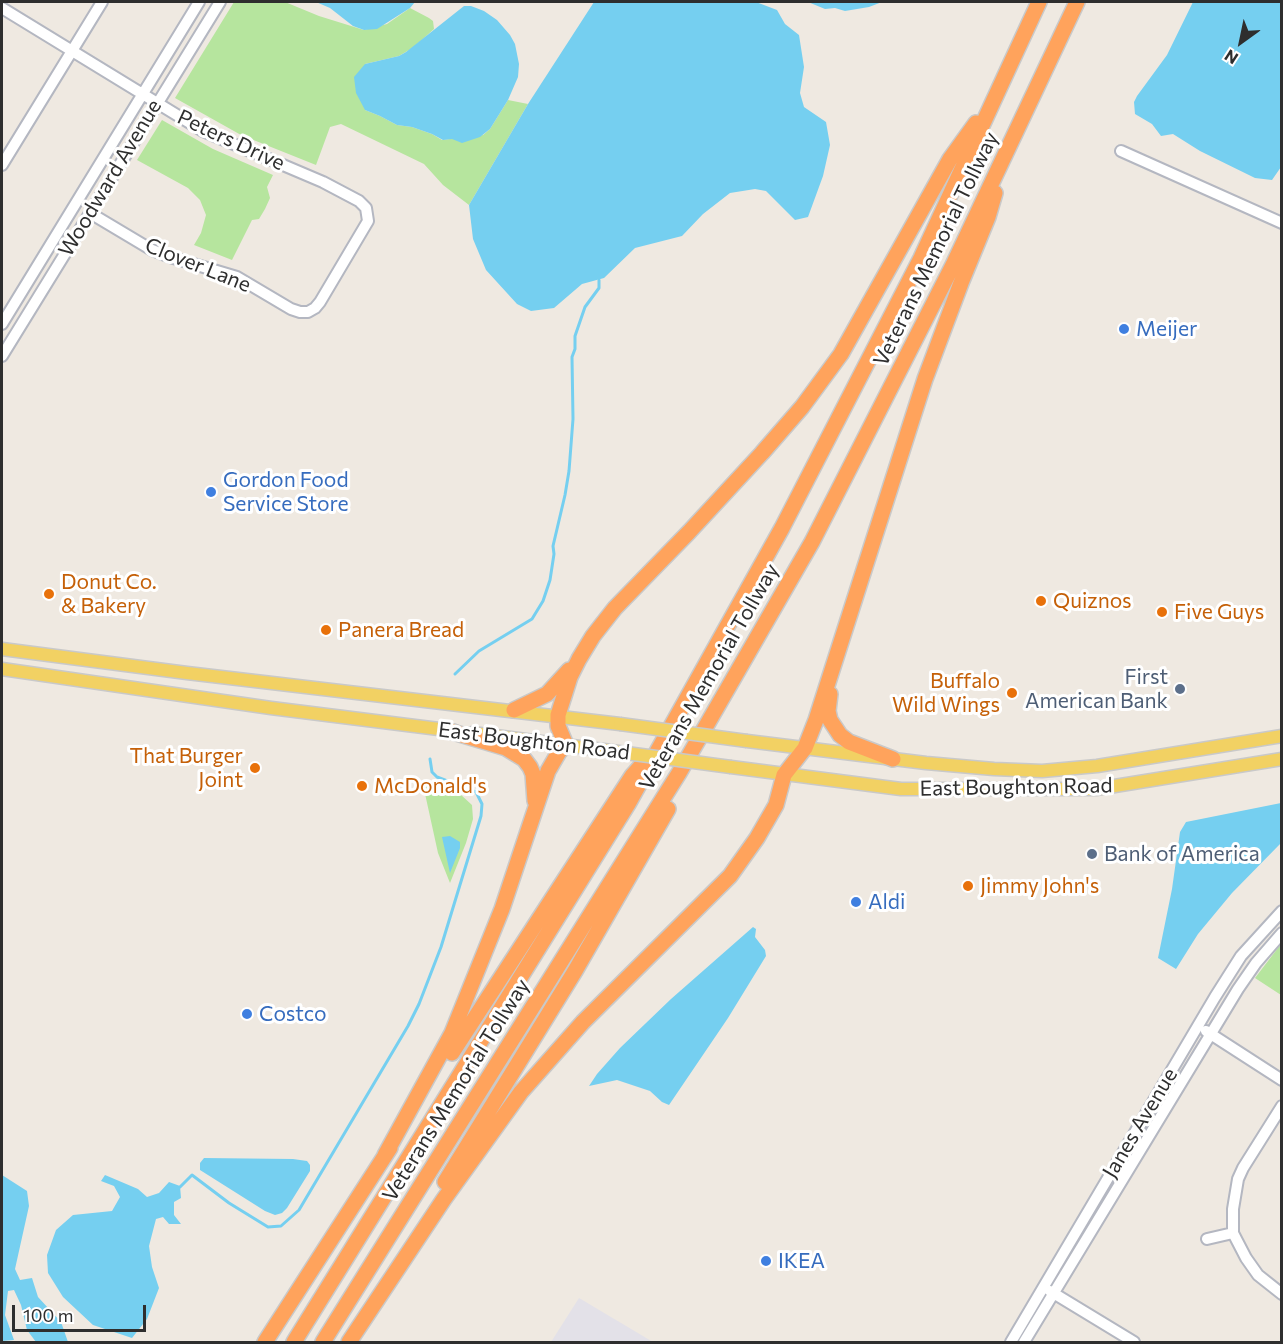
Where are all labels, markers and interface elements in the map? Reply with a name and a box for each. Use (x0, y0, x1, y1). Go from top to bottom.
north arrow (1211, 12, 1271, 72)
text: N (1221, 46, 1241, 69)
street label: Woodward Avenue (53, 95, 167, 261)
street label: Peters Drive (173, 104, 289, 176)
street label: Veterans Memorial Tollway (868, 128, 1004, 370)
street label: Clover Lane (141, 232, 255, 298)
place label: Meijer (1136, 316, 1197, 342)
marker: Meijer (1117, 322, 1131, 336)
place label: Gordon Food Service Store (223, 467, 349, 517)
marker: Gordon Food Service Store (204, 485, 218, 499)
street label: Veterans Memorial Tollway (634, 559, 784, 795)
place label: Donut Co. & Bakery (61, 569, 157, 619)
marker: Donut Co. & Bakery (42, 587, 56, 601)
place label: Quiznos (1053, 588, 1132, 614)
marker: Quiznos (1034, 594, 1048, 608)
place label: Five Guys (1174, 599, 1264, 625)
marker: Five Guys (1155, 605, 1169, 619)
place label: Panera Bread (338, 617, 464, 643)
marker: Panera Bread (319, 623, 333, 637)
place label: First American Bank (1025, 664, 1168, 714)
place label: Buffalo Wild Wings (892, 668, 1000, 718)
marker: First American Bank (1173, 682, 1187, 696)
marker: Buffalo Wild Wings (1005, 686, 1019, 700)
street label: East Boughton Road (437, 717, 631, 765)
place label: That Burger Joint (130, 743, 243, 793)
marker: That Burger Joint (248, 761, 262, 775)
place label: McDonald's (374, 773, 487, 799)
street label: East Boughton Road (919, 773, 1113, 801)
marker: McDonald's (355, 779, 369, 793)
place label: Bank of America (1104, 841, 1260, 867)
marker: Bank of America (1085, 847, 1099, 861)
place label: Jimmy John's (980, 873, 1099, 899)
marker: Jimmy John's (961, 879, 975, 893)
place label: Aldi (868, 889, 905, 915)
marker: Aldi (849, 895, 863, 909)
street label: Veterans Memorial Tollway (377, 974, 535, 1206)
place label: Costco (259, 1001, 327, 1027)
marker: Costco (240, 1007, 254, 1021)
street label: Janes Avenue (1097, 1063, 1183, 1183)
place label: IKEA (778, 1248, 825, 1274)
marker: IKEA (759, 1254, 773, 1268)
scale bar (15, 1293, 148, 1331)
text: 100 m (23, 1304, 73, 1326)

